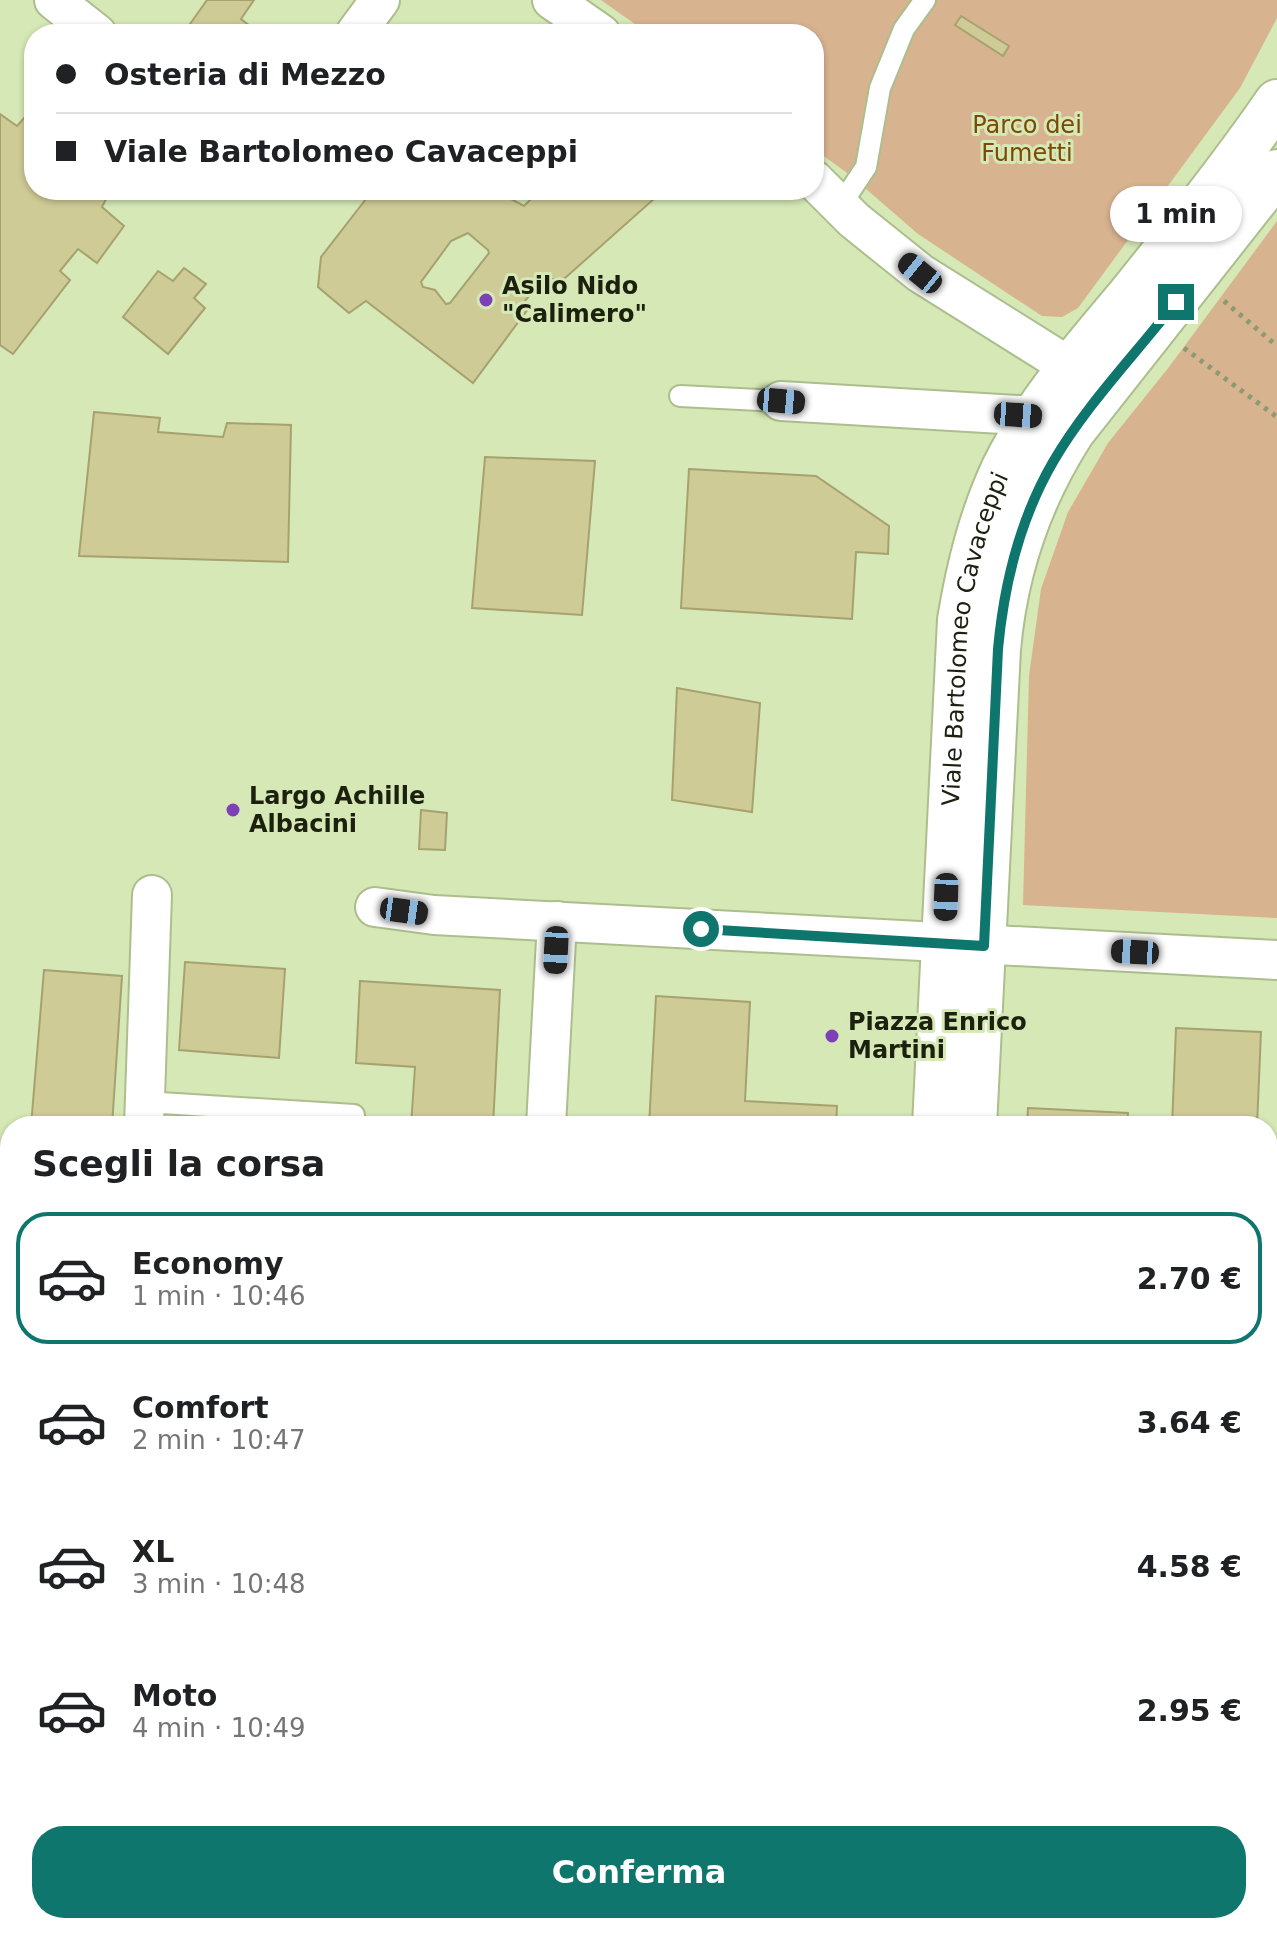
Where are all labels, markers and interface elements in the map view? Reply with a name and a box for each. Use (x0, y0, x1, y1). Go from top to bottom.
text: Osteria di Mezzo (104, 57, 386, 92)
park label: Parco dei Fumetti (972, 111, 1082, 167)
text: Viale Bartolomeo Cavaceppi (104, 134, 578, 169)
callout: 1 min (1110, 186, 1242, 242)
text: 1 min (1135, 199, 1217, 229)
car (894, 249, 946, 297)
place label: Asilo Nido "Calimero" (502, 272, 647, 328)
route end (1158, 284, 1194, 320)
marker: Asilo Nido "Calimero" (477, 291, 495, 309)
car (756, 387, 806, 415)
car (993, 401, 1043, 429)
street label: Viale Bartolomeo Cavaceppi (937, 468, 1014, 807)
place label: Largo Achille Albacini (249, 782, 425, 838)
marker: Largo Achille Albacini (224, 801, 242, 819)
car (933, 873, 959, 921)
car (379, 896, 429, 926)
route start (683, 911, 719, 947)
car (543, 925, 569, 975)
car (1110, 939, 1160, 965)
place label: Piazza Enrico Martini (848, 1008, 1027, 1064)
marker: Piazza Enrico Martini (823, 1027, 841, 1045)
text: Scegli la corsa (32, 1143, 325, 1184)
icon: car (36, 1242, 108, 1314)
text: Economy (132, 1246, 284, 1281)
text: 2.70 € (1137, 1261, 1242, 1296)
text: 1 min · 10:46 (132, 1281, 306, 1311)
icon: car (36, 1386, 108, 1458)
text: Comfort (132, 1390, 269, 1425)
text: 3.64 € (1137, 1405, 1242, 1440)
text: 2 min · 10:47 (132, 1425, 306, 1455)
icon: car (36, 1530, 108, 1602)
text: XL (132, 1534, 174, 1569)
text: 4.58 € (1137, 1549, 1242, 1584)
text: 3 min · 10:48 (132, 1569, 306, 1599)
icon: car (36, 1674, 108, 1746)
text: Moto (132, 1678, 217, 1713)
text: 2.95 € (1137, 1693, 1242, 1728)
text: 4 min · 10:49 (132, 1713, 306, 1743)
button: Conferma (32, 1826, 1246, 1918)

